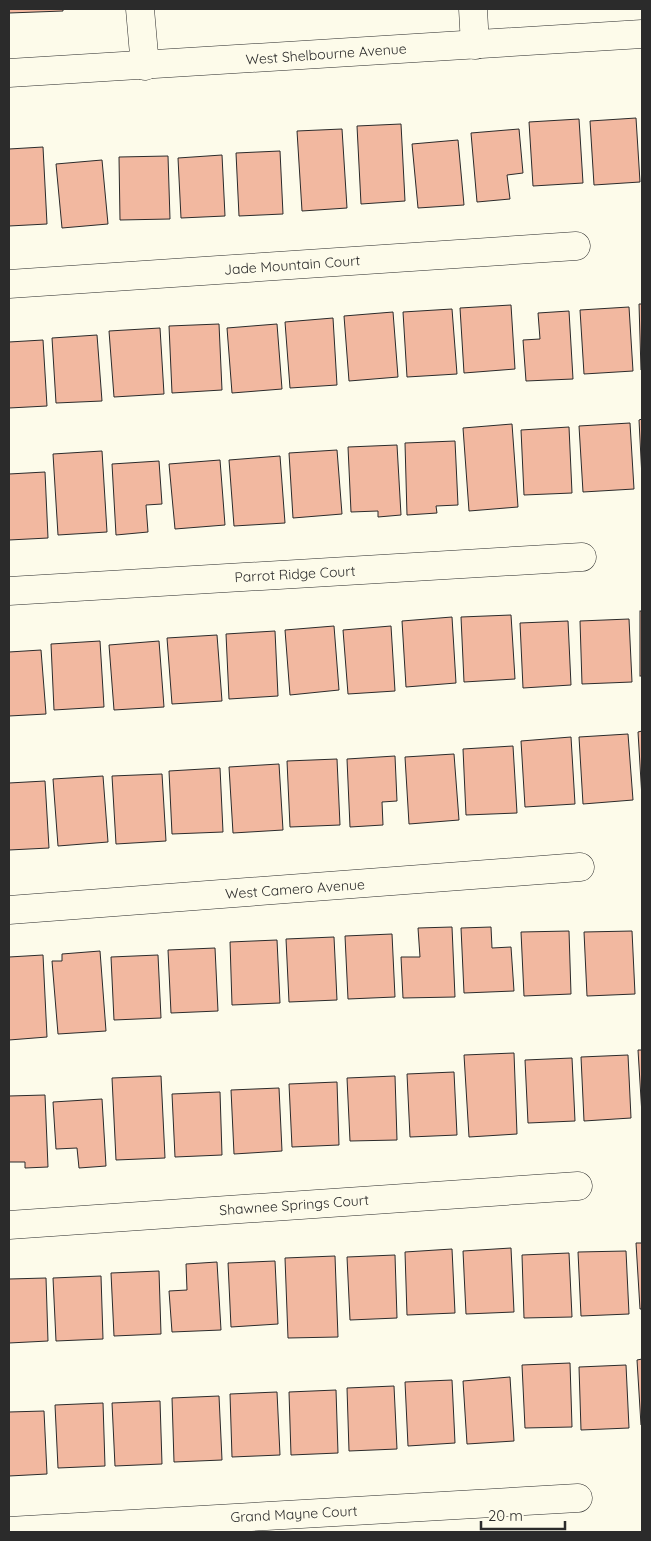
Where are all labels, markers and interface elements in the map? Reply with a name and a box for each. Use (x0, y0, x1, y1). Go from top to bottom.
street label: West Shelbourne Avenue (245, 39, 407, 69)
street label: Jade Mountain Court (223, 251, 361, 279)
street label: Parrot Ridge Court (234, 562, 356, 586)
street label: West Camero Avenue (225, 875, 365, 903)
street label: Shawnee Springs Court (219, 1191, 370, 1219)
scale bar (481, 1498, 565, 1530)
street label: Grand Mayne Court (230, 1502, 358, 1526)
text: 20 m (488, 1506, 523, 1525)

